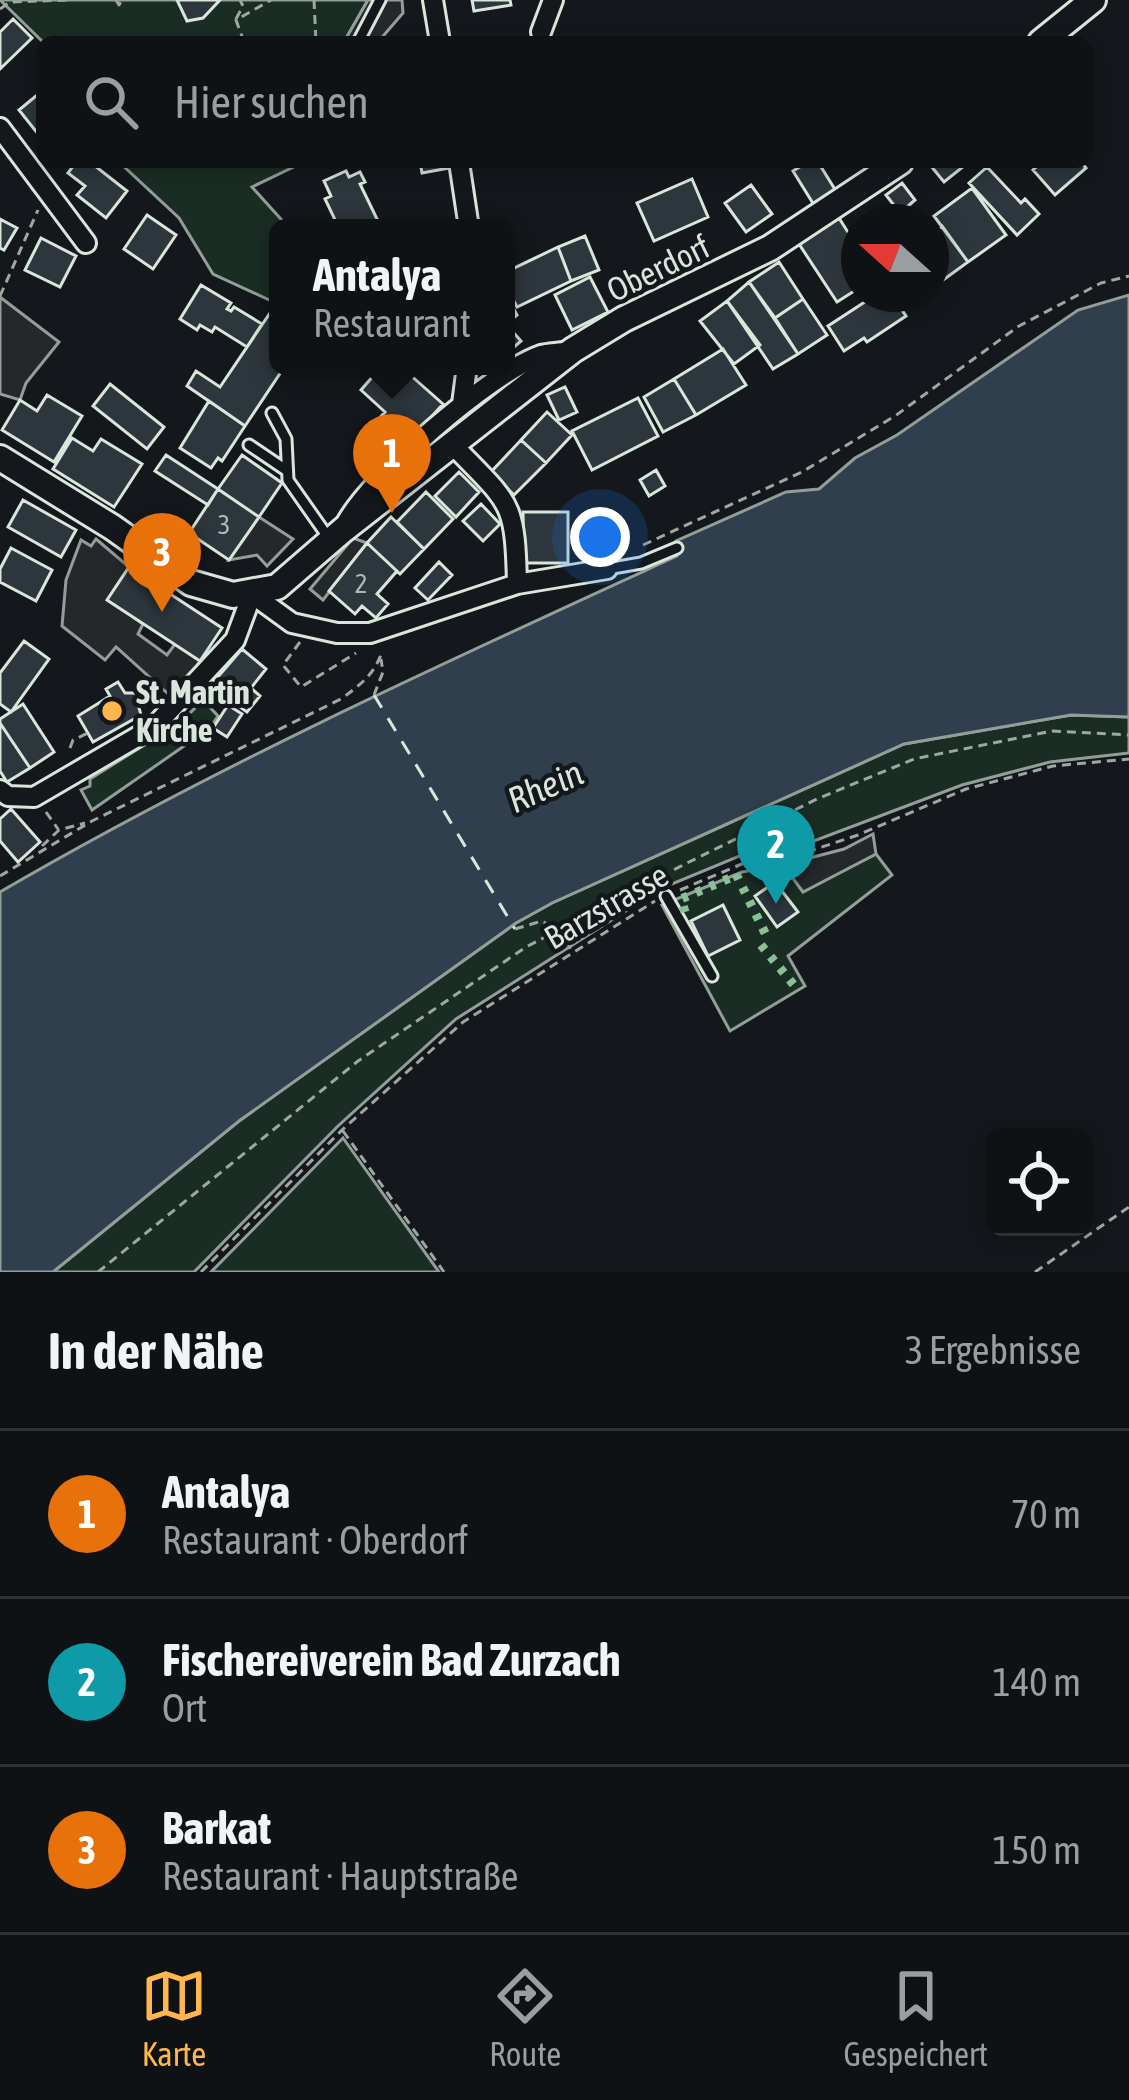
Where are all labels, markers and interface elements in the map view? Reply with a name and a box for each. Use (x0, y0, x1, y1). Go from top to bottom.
search box (36, 36, 1093, 168)
icon: search (78, 69, 144, 135)
text: Hier suchen (174, 76, 369, 128)
north arrow (841, 204, 949, 312)
popup (269, 219, 515, 375)
street label: Oberdorf (601, 227, 715, 309)
text: Antalya (313, 249, 441, 301)
text: Restaurant (313, 301, 471, 345)
pin: 1 (353, 414, 431, 513)
your location (570, 507, 630, 567)
house number: 3 (218, 509, 230, 540)
pin: 3 (123, 513, 201, 612)
house number: 2 (355, 568, 367, 599)
place label: St. Martin Kirche (136, 673, 250, 749)
marker: St. Martin Kirche (99, 698, 125, 724)
water label: Rhein (501, 751, 589, 821)
pin: 2 (737, 805, 815, 904)
street label: Barzstrasse (537, 855, 675, 957)
map controls (985, 1128, 1093, 1236)
button: locate (985, 1128, 1093, 1236)
text: In der Nähe (48, 1321, 264, 1380)
text: 3 Ergebnisse (905, 1328, 1081, 1372)
text: Antalya (162, 1466, 290, 1518)
text: 1 (78, 1492, 96, 1536)
text: 70 m (1011, 1492, 1081, 1536)
text: Restaurant · Oberdorf (162, 1518, 468, 1562)
text: Fischereiverein Bad Zurzach (162, 1634, 621, 1686)
text: 2 (78, 1660, 96, 1704)
text: 140 m (993, 1660, 1081, 1704)
text: Ort (162, 1686, 207, 1730)
text: Barkat (162, 1802, 271, 1854)
text: 3 (78, 1828, 96, 1872)
text: 150 m (993, 1828, 1081, 1872)
text: Restaurant · Hauptstraße (162, 1854, 518, 1898)
tab: Karte (141, 1963, 207, 2073)
tab: Route (489, 1963, 561, 2073)
tab: Gespeichert (843, 1963, 988, 2073)

